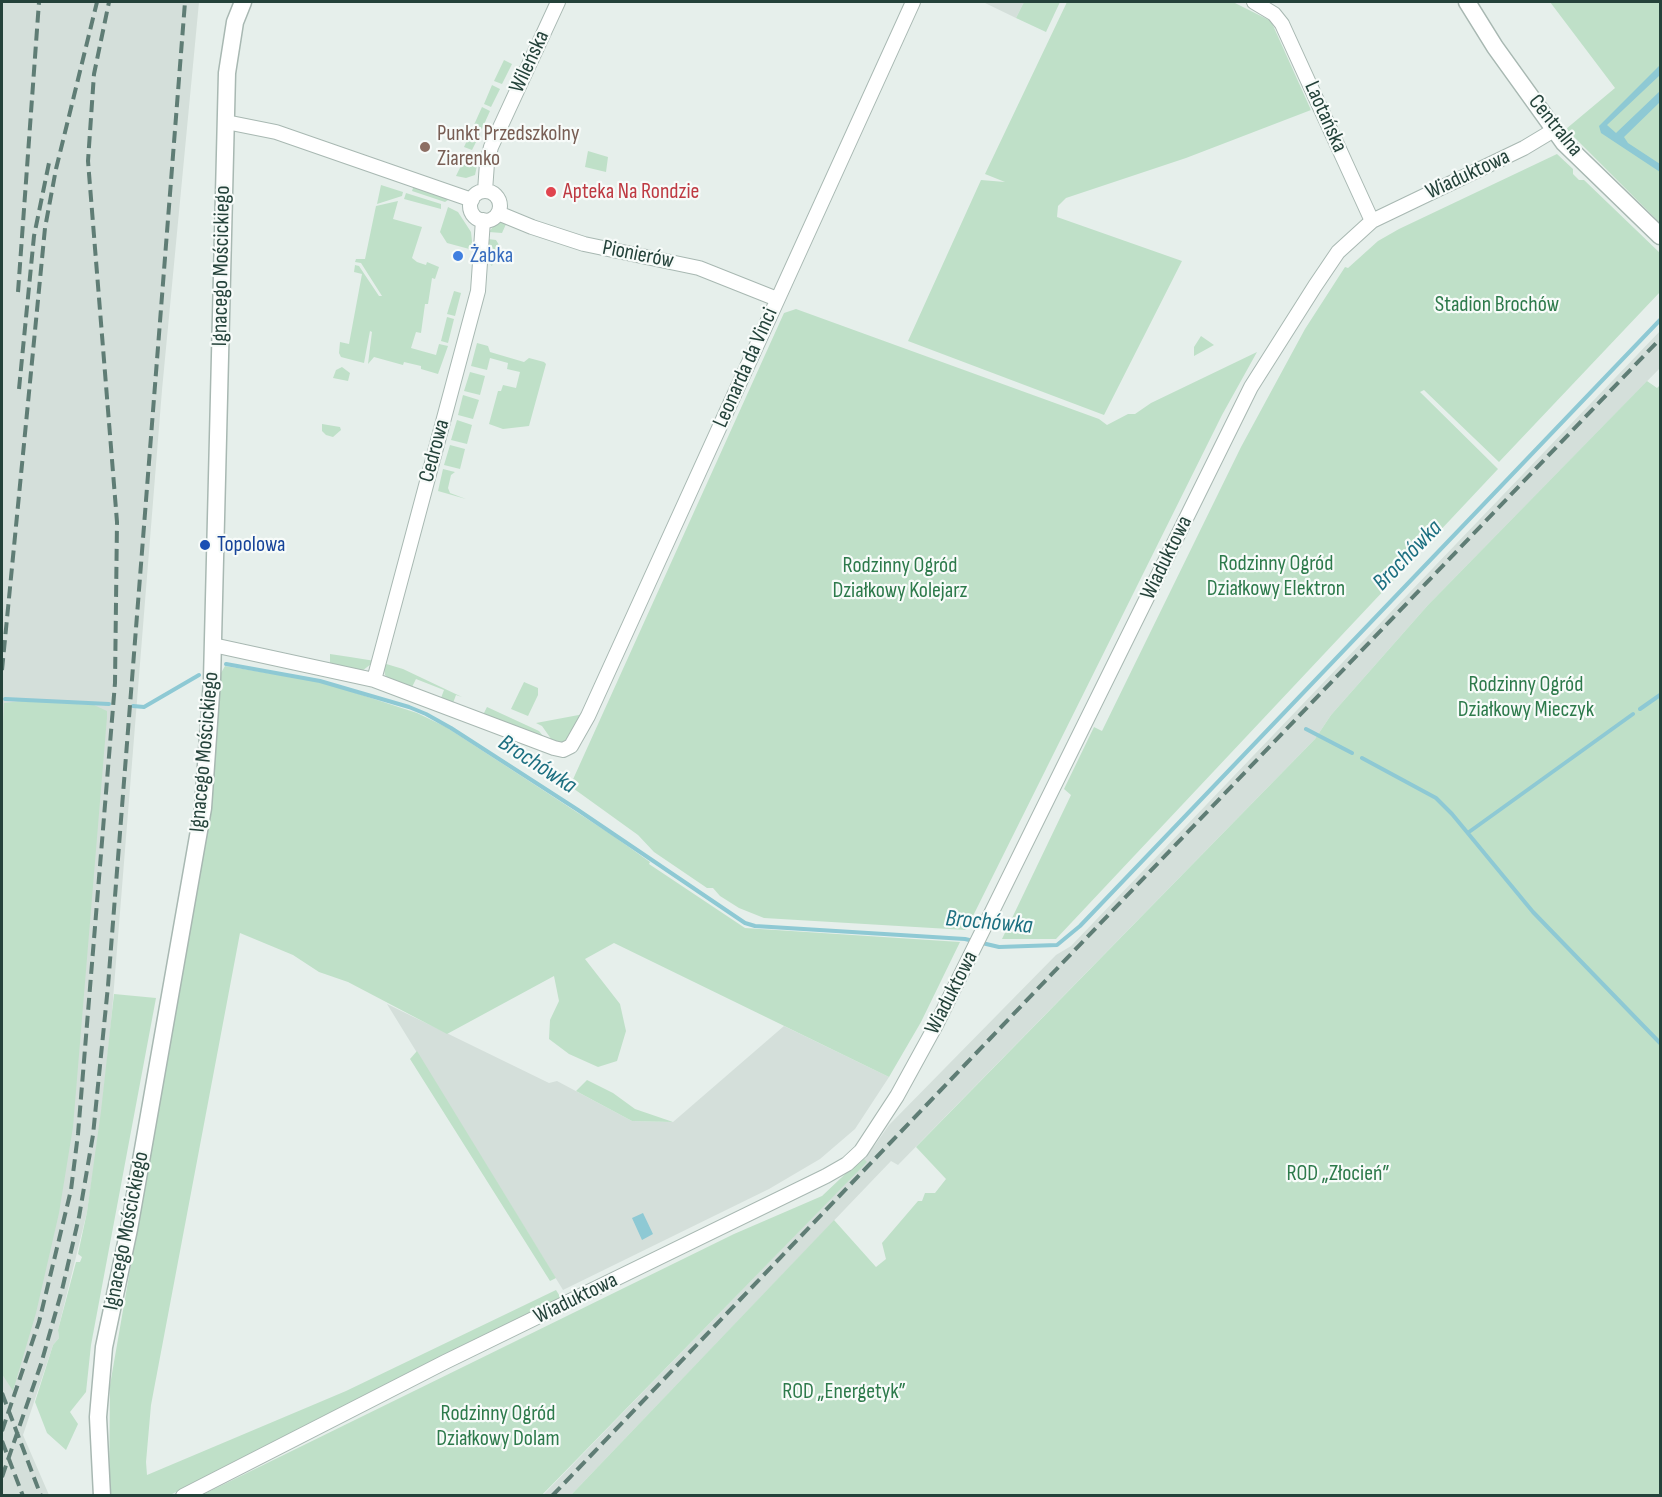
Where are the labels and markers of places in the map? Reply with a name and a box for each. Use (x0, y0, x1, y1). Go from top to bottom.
place label: Punkt Przedszkolny Ziarenko (437, 121, 579, 172)
marker: Punkt Przedszkolny Ziarenko (418, 140, 432, 154)
place label: Apteka Na Rondzie (563, 179, 699, 205)
marker: Apteka Na Rondzie (544, 185, 558, 199)
place label: Żabka (470, 243, 513, 269)
marker: Żabka (451, 249, 465, 263)
place label: Topolowa (217, 532, 286, 558)
marker: Topolowa (198, 538, 212, 552)

